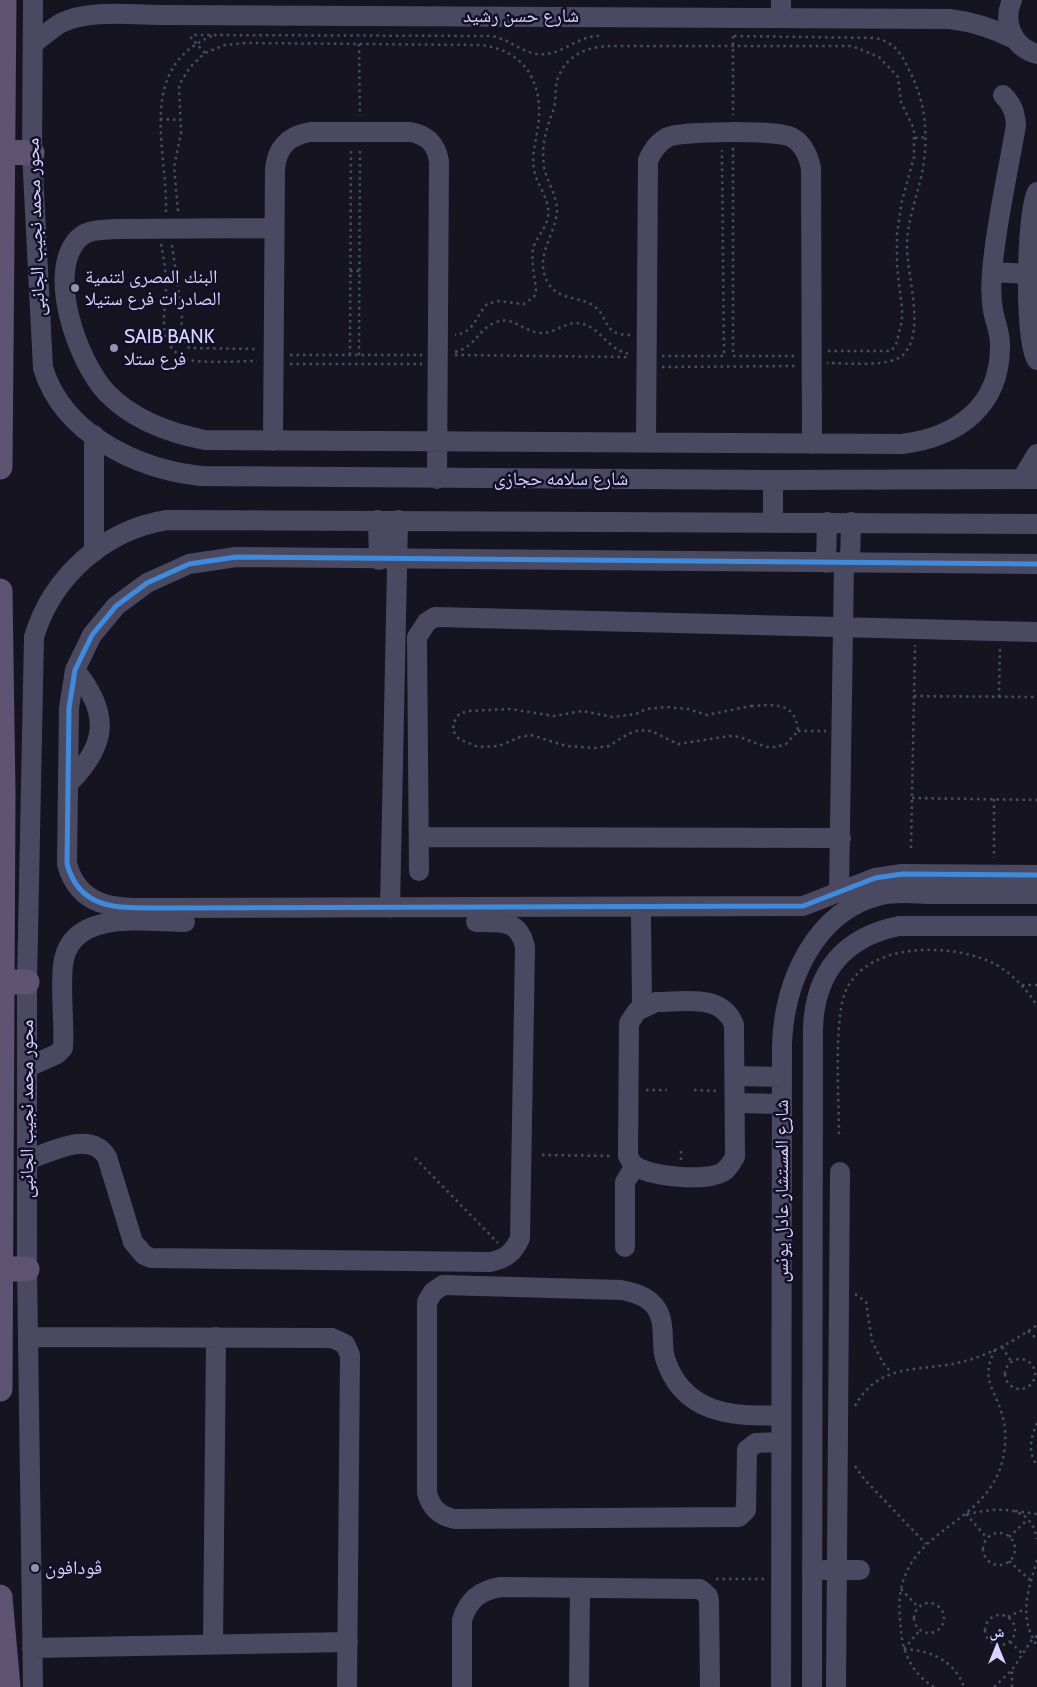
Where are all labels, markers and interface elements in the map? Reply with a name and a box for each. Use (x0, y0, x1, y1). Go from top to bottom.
street label: شارع حسن رشيد (463, 5, 579, 27)
street label: محور محمد نجيب الجانبى (21, 137, 51, 317)
place label: البنك المصرى لتنمية الصادرات فرع ستيلا (85, 266, 221, 310)
marker: البنك المصرى لتنمية الصادرات فرع ستيلا (69, 282, 81, 294)
place label: SAIB BANK فرع ستلا (124, 326, 214, 370)
marker: SAIB BANK فرع ستلا (108, 342, 120, 354)
street label: شارع سلامه حجازى (494, 468, 628, 490)
street label: محور محمد نجيب الجانبى (16, 1020, 38, 1198)
street label: شارع المستشار عادل يونس (771, 1099, 793, 1283)
place label: ڤودافون (45, 1557, 102, 1579)
marker: ڤودافون (29, 1562, 41, 1574)
north arrow (972, 1622, 1022, 1672)
text: ش (990, 1623, 1004, 1641)

